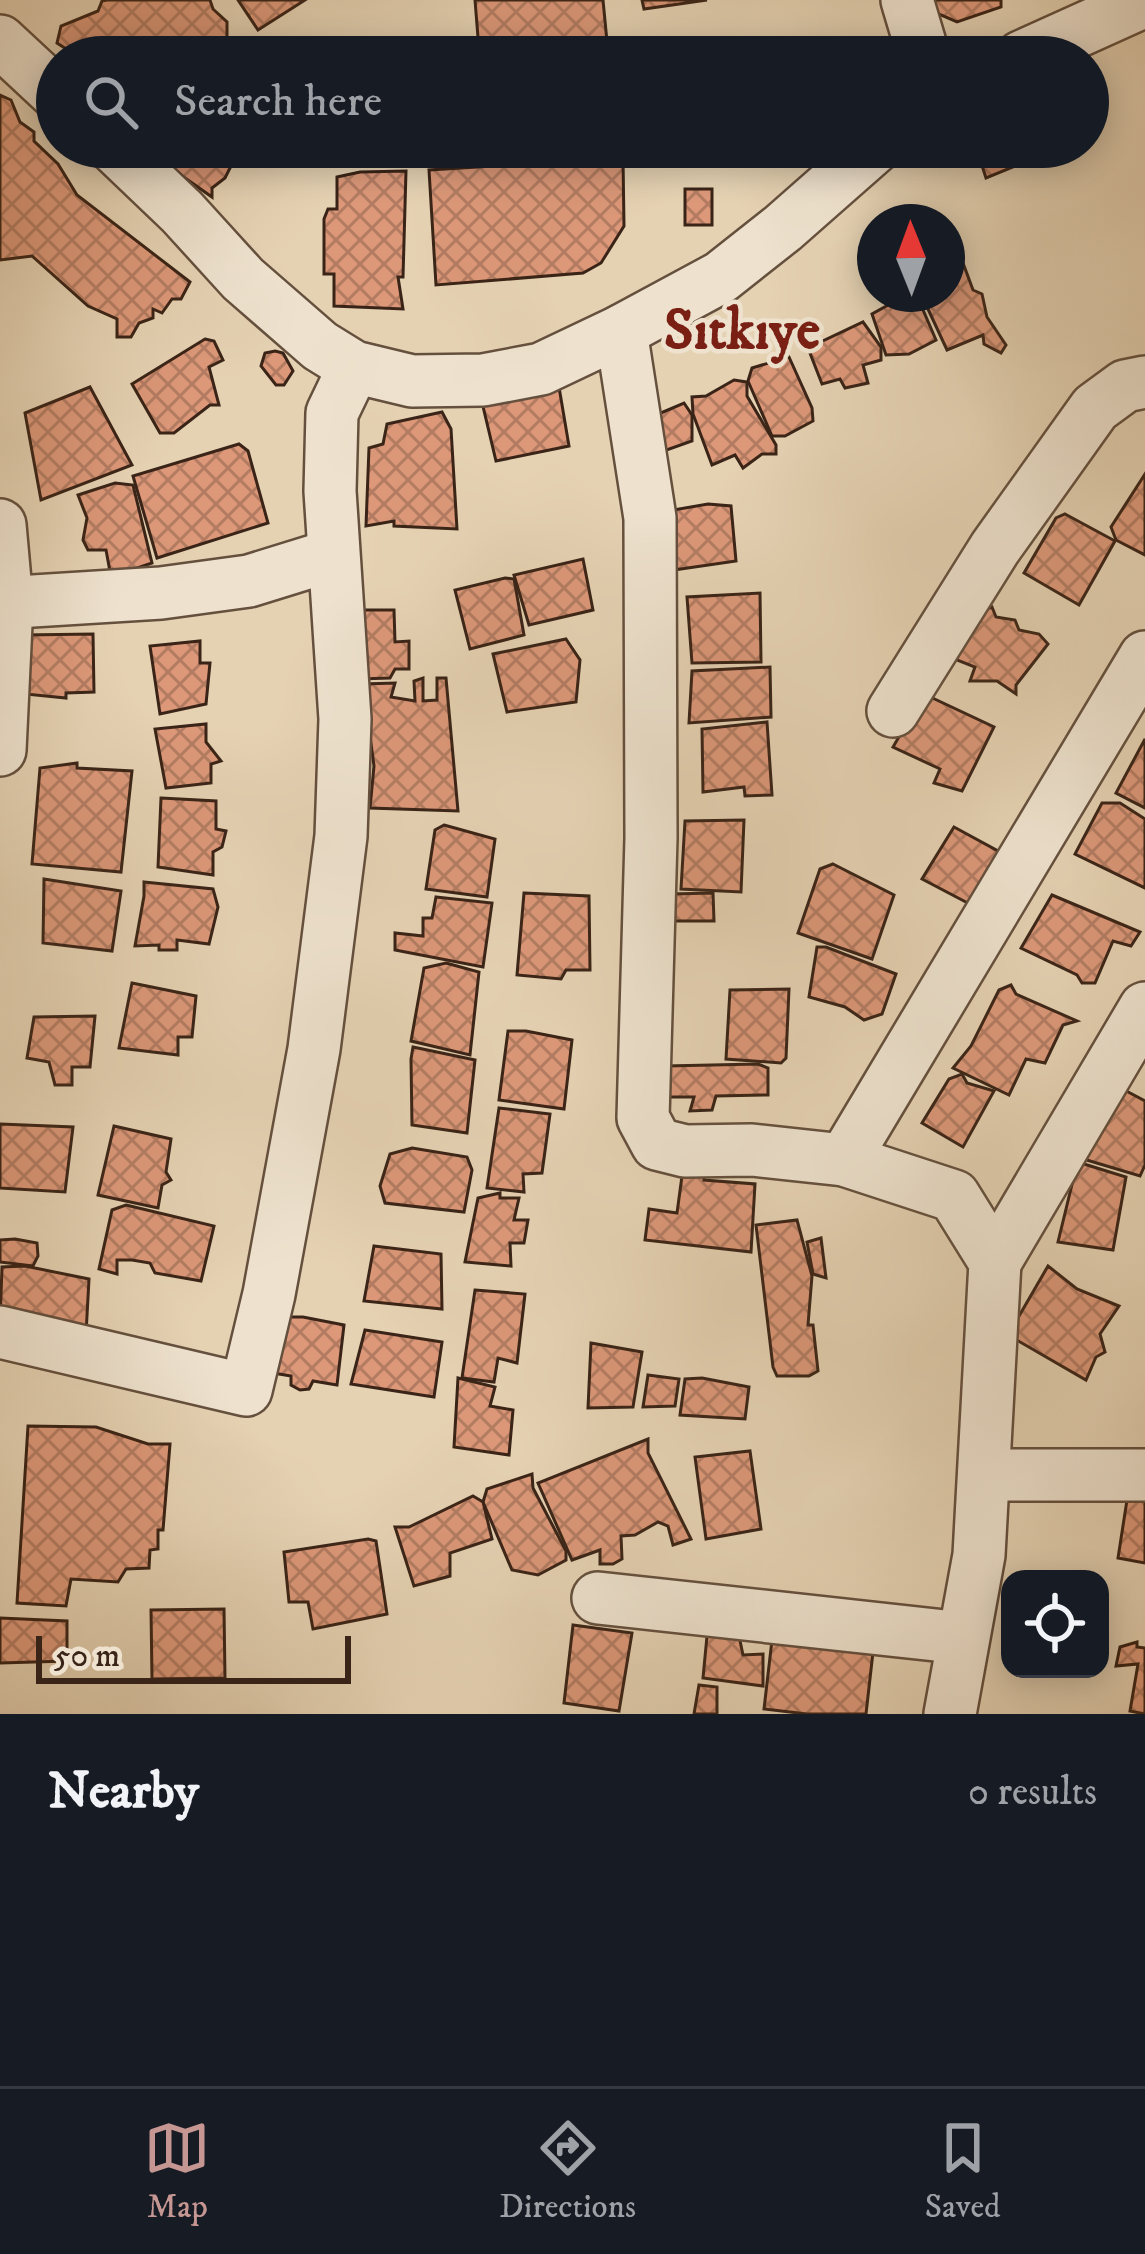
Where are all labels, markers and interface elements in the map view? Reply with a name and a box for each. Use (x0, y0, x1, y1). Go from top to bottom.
search box (36, 36, 1109, 168)
icon: search (78, 69, 144, 135)
text: Search here (174, 74, 382, 130)
north arrow (857, 204, 965, 312)
district label: Sıtkıye (664, 296, 820, 367)
map controls (1001, 1570, 1109, 1678)
button: locate (1001, 1570, 1109, 1678)
scale bar (36, 1630, 351, 1683)
text: 50 m (54, 1636, 120, 1677)
text: Nearby (48, 1760, 199, 1824)
text: 0 results (968, 1768, 1097, 1817)
tab: Map (144, 2115, 210, 2228)
tab: Directions (499, 2115, 636, 2228)
tab: Saved (925, 2115, 1001, 2228)

